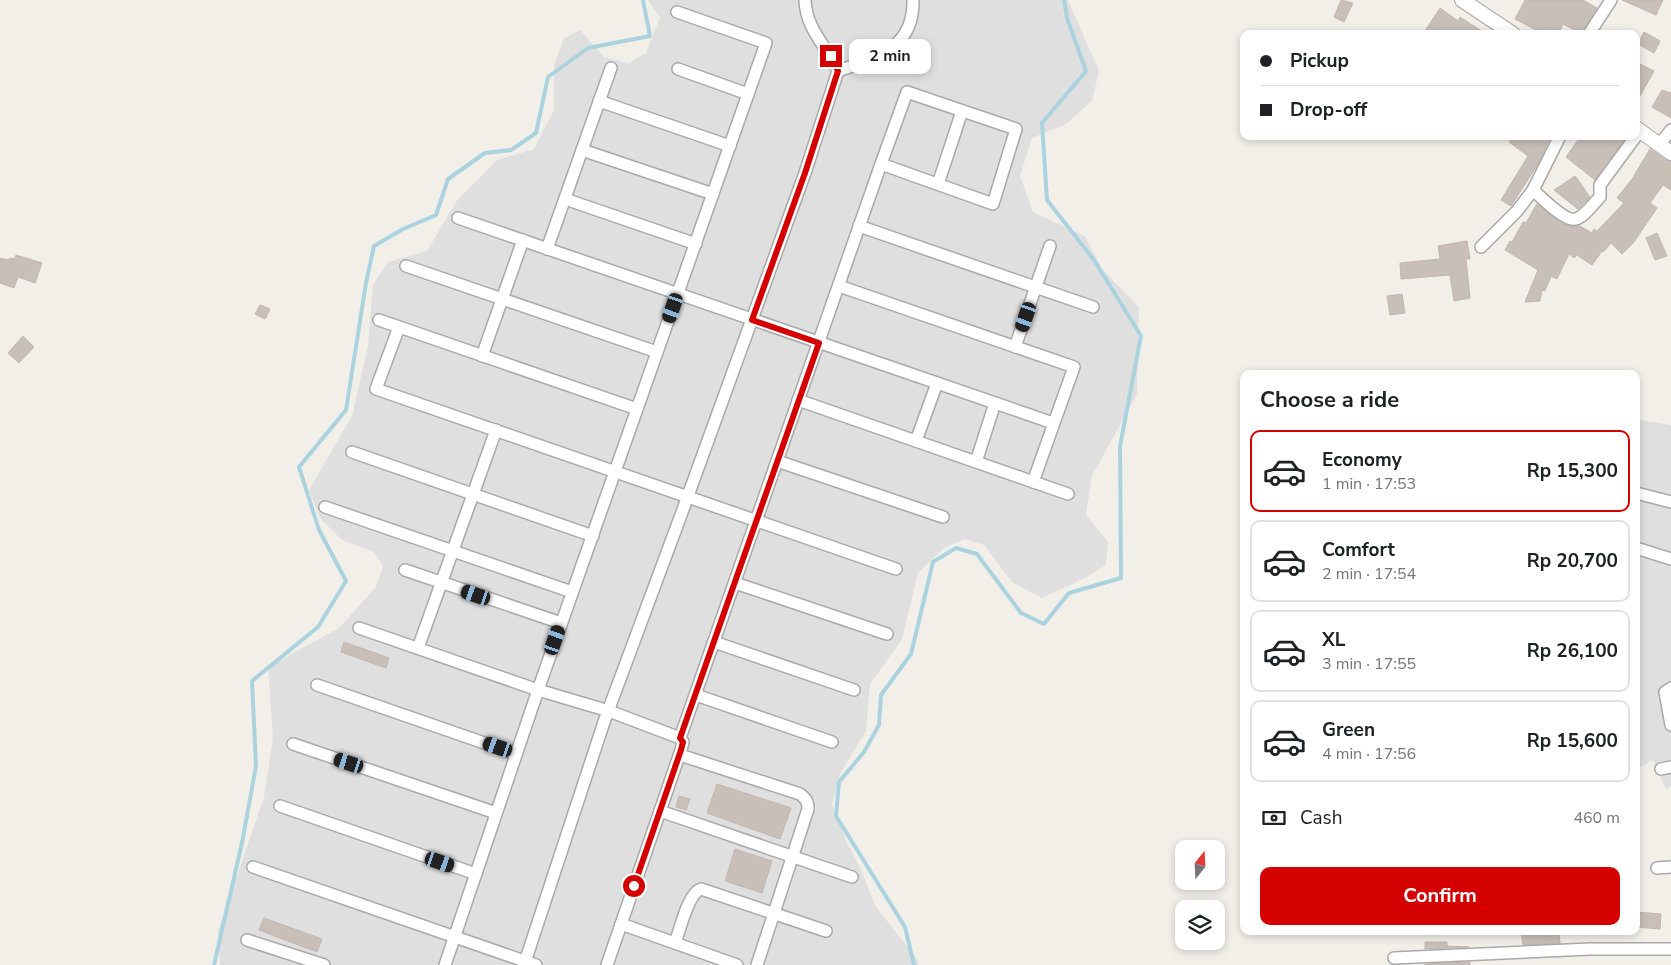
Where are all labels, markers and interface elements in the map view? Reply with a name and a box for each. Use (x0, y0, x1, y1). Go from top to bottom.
callout: 2 min (848, 38, 931, 74)
route end (820, 45, 842, 67)
text: 2 min (869, 45, 911, 67)
text: Pickup (1290, 48, 1349, 74)
text: Drop-off (1290, 97, 1367, 123)
car (661, 291, 684, 325)
car (1014, 300, 1037, 334)
text: Choose a ride (1260, 385, 1399, 415)
text: Economy (1322, 447, 1402, 473)
icon: car (1262, 449, 1307, 494)
text: Rp 15,300 (1527, 458, 1618, 484)
text: 1 min · 17:53 (1322, 473, 1416, 495)
text: Comfort (1322, 537, 1395, 563)
icon: car (1262, 539, 1307, 584)
text: Rp 20,700 (1527, 548, 1618, 574)
text: 2 min · 17:54 (1322, 563, 1416, 585)
car (459, 583, 492, 607)
car (543, 623, 566, 657)
text: XL (1322, 627, 1345, 653)
icon: car (1262, 629, 1307, 674)
text: Rp 26,100 (1527, 638, 1618, 664)
text: 3 min · 17:55 (1322, 653, 1416, 675)
text: Green (1322, 717, 1375, 743)
icon: car (1262, 719, 1307, 764)
text: Rp 15,600 (1527, 728, 1618, 754)
car (481, 735, 514, 759)
text: 4 min · 17:56 (1322, 743, 1416, 765)
car (332, 751, 365, 775)
icon: cash (1260, 804, 1288, 832)
text: Cash (1300, 805, 1342, 831)
text: 460 m (1573, 807, 1620, 829)
north arrow (1175, 840, 1225, 890)
map controls (1175, 840, 1225, 950)
car (423, 850, 456, 874)
button: Confirm (1260, 867, 1620, 925)
route start (623, 875, 645, 897)
button: layers (1175, 900, 1225, 950)

